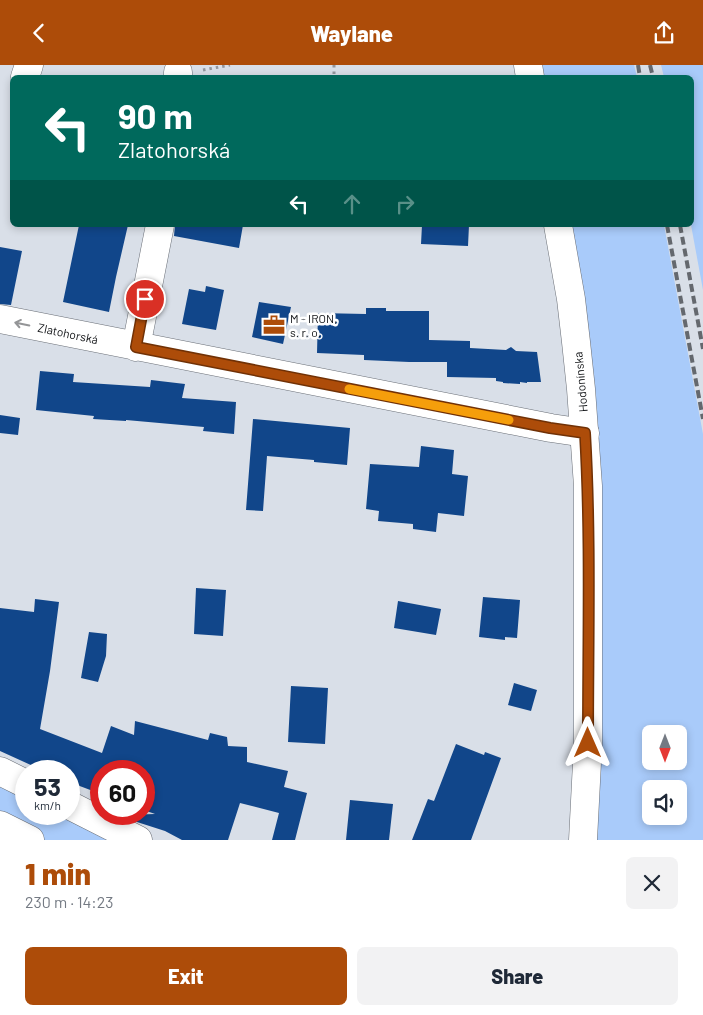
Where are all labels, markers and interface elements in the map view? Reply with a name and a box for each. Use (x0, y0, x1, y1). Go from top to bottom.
icon: back (25, 19, 53, 47)
icon: share (650, 19, 678, 47)
text: Waylane (310, 20, 393, 46)
text: 90 m (118, 94, 193, 136)
icon: left (35, 95, 100, 160)
text: Zlatohorská (118, 136, 230, 162)
icon: left (285, 190, 313, 218)
icon: ahead (338, 190, 366, 218)
icon: right (391, 190, 419, 218)
pin (124, 278, 166, 320)
icon: arrive (131, 285, 159, 313)
place label: M - IRON, s. r. o. (290, 311, 337, 339)
office icon: M - IRON, s. r. o. (261, 312, 287, 338)
one-way arrow (14, 319, 30, 328)
street label: Zlatohorská (37, 320, 99, 346)
street label: Hodonínska (570, 351, 590, 413)
position arrow (561, 716, 613, 768)
north arrow (642, 725, 688, 770)
map controls (642, 725, 687, 825)
speed limit sign: 60 (90, 760, 155, 825)
text: 53 (34, 771, 61, 801)
button: sound (642, 780, 687, 825)
text: km/h (34, 798, 61, 812)
text: 1 min (25, 855, 91, 891)
button: close (626, 857, 678, 909)
text: 230 m · 14:23 (25, 892, 114, 911)
button: Exit (25, 947, 347, 1005)
button: Share (357, 947, 678, 1005)

